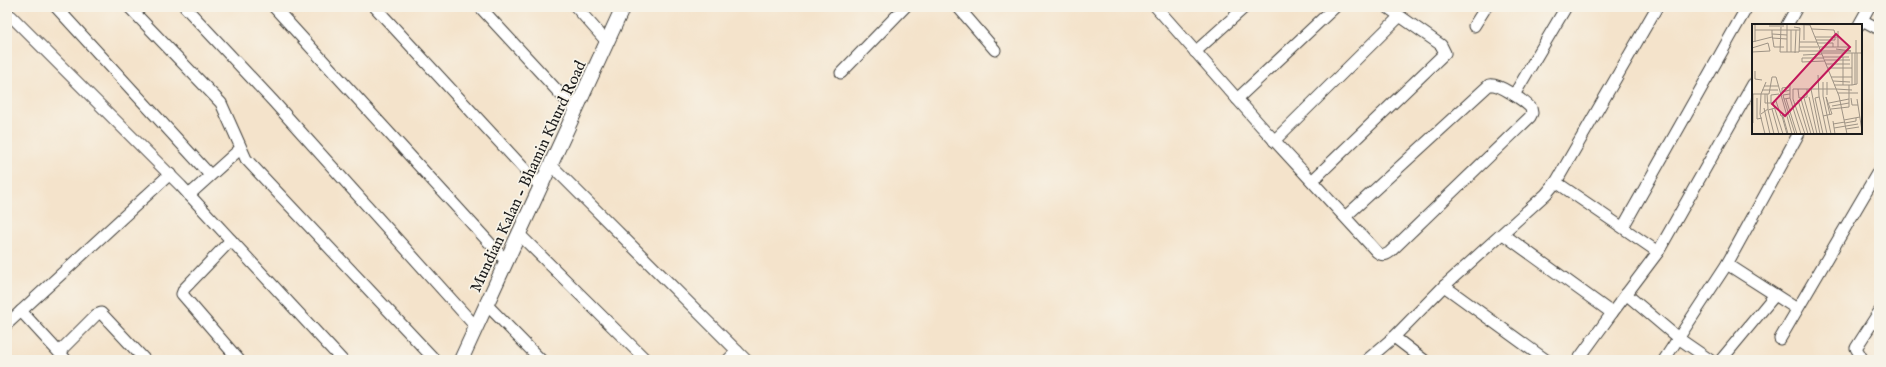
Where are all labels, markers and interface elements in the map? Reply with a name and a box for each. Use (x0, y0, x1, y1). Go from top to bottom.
inset map (1752, 24, 1862, 134)
street label: Mundian Kalan - Bhamin Khurd Road (466, 57, 592, 296)

